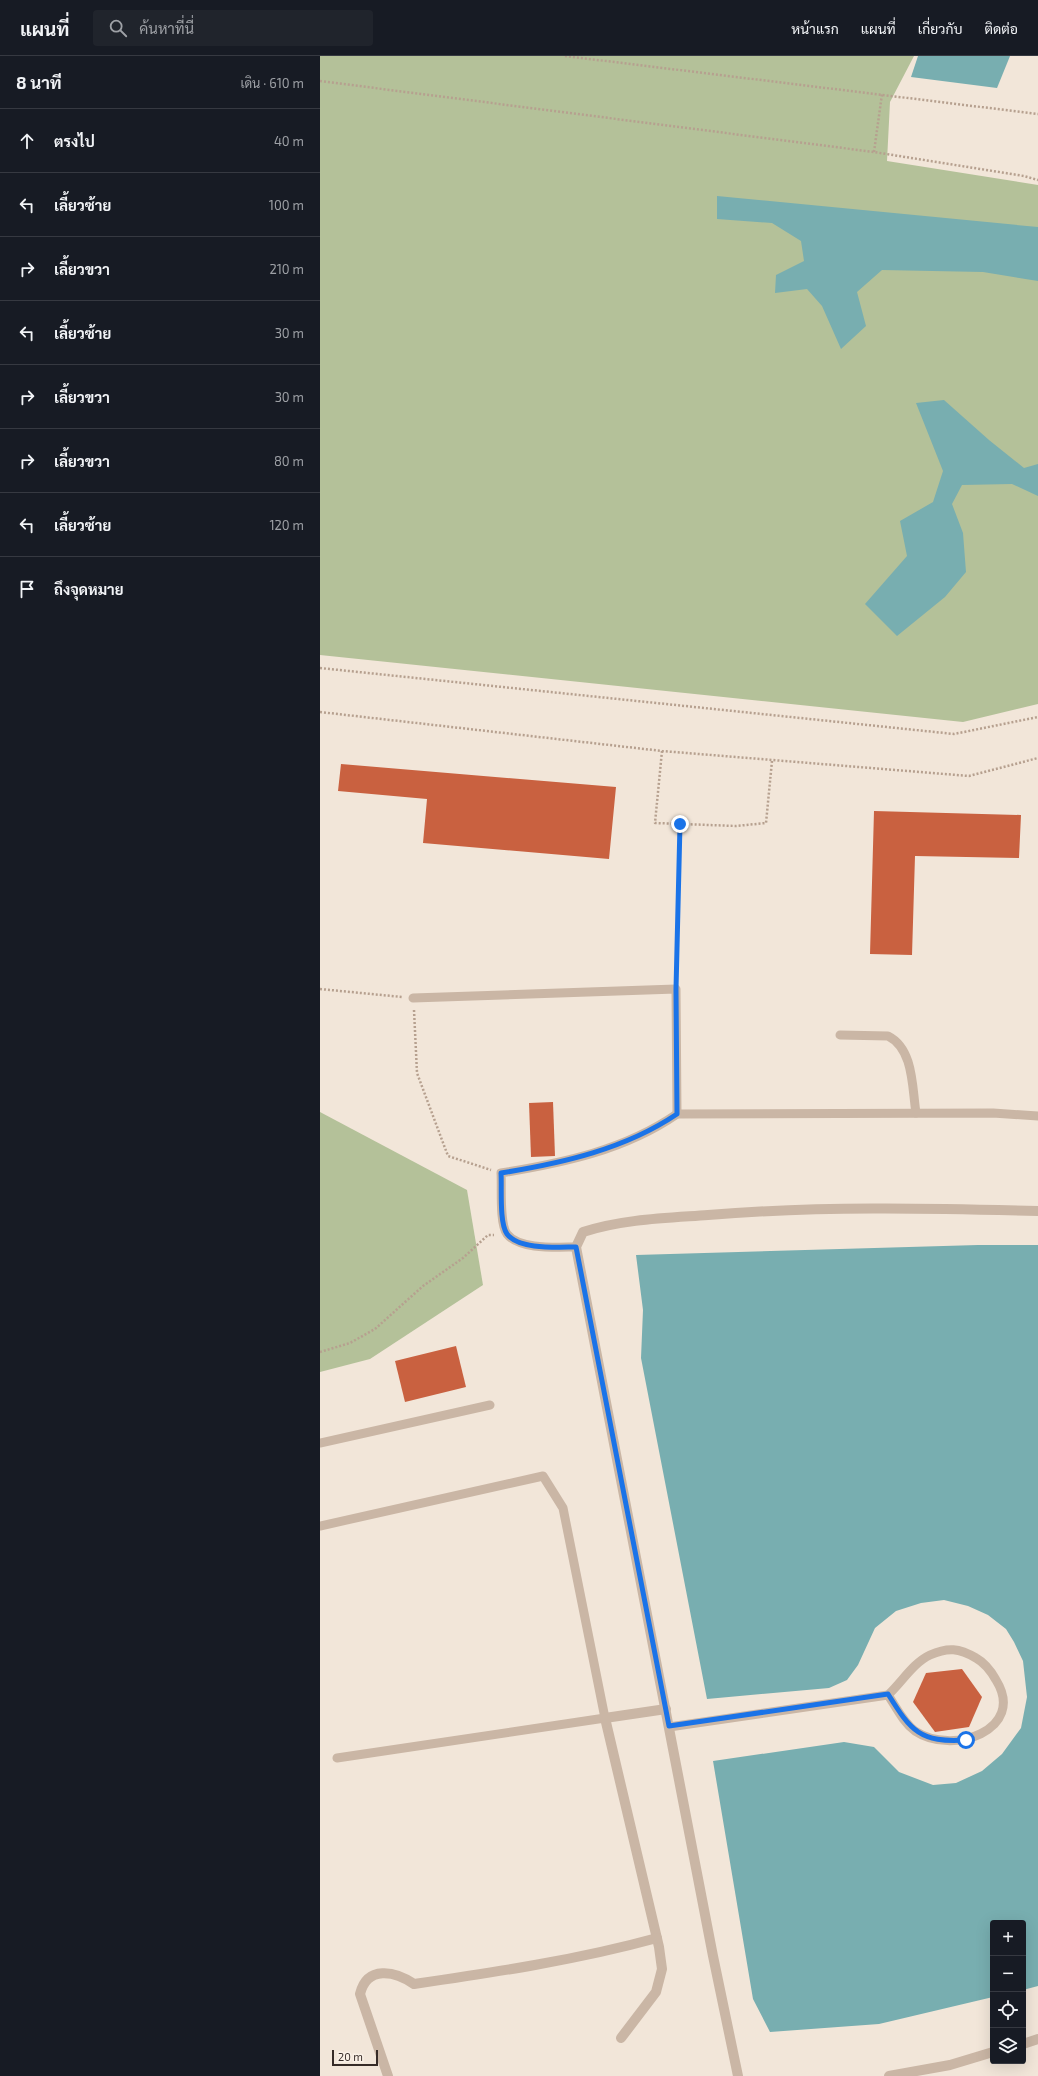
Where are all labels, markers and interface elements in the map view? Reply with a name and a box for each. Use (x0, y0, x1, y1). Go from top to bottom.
search box (93, 10, 373, 46)
text: แผนที่ (20, 17, 69, 40)
icon: search (107, 17, 129, 39)
text: ค้นหาที่นี่ (139, 19, 194, 37)
text: หน้าแรก (791, 20, 839, 37)
text: แผนที่ (861, 20, 896, 37)
text: เกี่ยวกับ (918, 20, 962, 37)
text: ติดต่อ (984, 20, 1018, 37)
text: 8 นาที (16, 72, 62, 92)
text: เดิน · 610 m (240, 75, 304, 91)
icon: ahead (16, 130, 38, 152)
text: ตรงไป (54, 132, 95, 150)
text: 40 m (274, 133, 304, 149)
icon: left (16, 194, 38, 216)
text: เลี้ยวซ้าย (54, 196, 111, 214)
text: 100 m (269, 197, 304, 213)
icon: right (16, 258, 38, 280)
text: เลี้ยวขวา (54, 260, 110, 278)
text: 210 m (269, 261, 304, 277)
icon: left (16, 322, 38, 344)
text: เลี้ยวซ้าย (54, 324, 111, 342)
text: 30 m (275, 325, 304, 341)
icon: right (16, 386, 38, 408)
text: เลี้ยวขวา (54, 388, 110, 406)
text: 30 m (275, 389, 304, 405)
icon: right (16, 450, 38, 472)
text: เลี้ยวขวา (54, 452, 110, 470)
text: 80 m (274, 453, 304, 469)
icon: left (16, 514, 38, 536)
text: เลี้ยวซ้าย (54, 516, 111, 534)
text: 120 m (269, 517, 304, 533)
icon: arrive (16, 578, 38, 600)
text: ถึงจุดหมาย (54, 580, 124, 598)
route end (671, 815, 689, 833)
route start (957, 1731, 975, 1749)
map controls (990, 1920, 1026, 2064)
button: + (990, 1920, 1026, 1956)
button: − (990, 1956, 1026, 1992)
button: locate (990, 1992, 1026, 2028)
button: layers (990, 2028, 1026, 2064)
scale bar (332, 2048, 378, 2067)
text: 20 m (338, 2050, 363, 2063)

